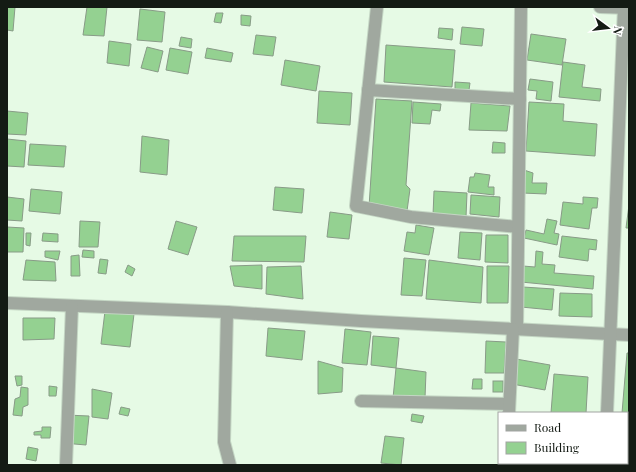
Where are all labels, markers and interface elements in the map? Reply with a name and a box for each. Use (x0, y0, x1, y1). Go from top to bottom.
north arrow (588, 8, 628, 48)
text: N (610, 25, 626, 37)
legend (498, 412, 628, 464)
text: Road (534, 419, 561, 435)
text: Building (534, 439, 580, 455)

